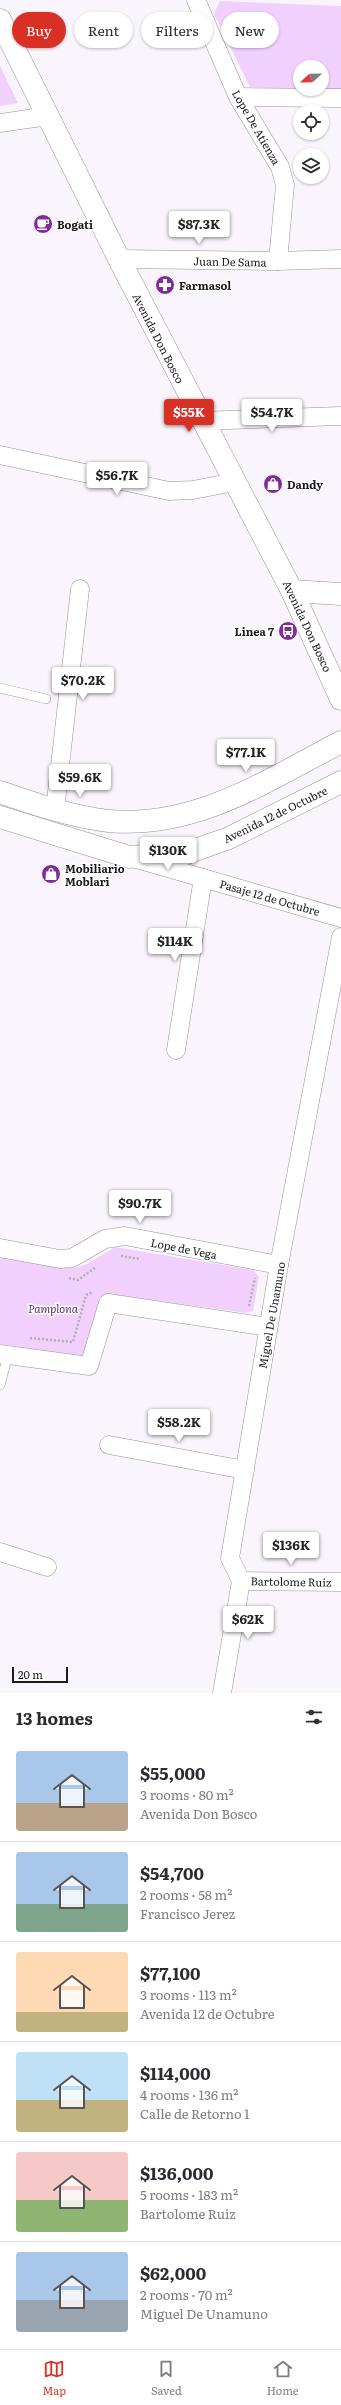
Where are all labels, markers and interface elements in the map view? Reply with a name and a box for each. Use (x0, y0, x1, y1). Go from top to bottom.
chip: Buy (12, 12, 66, 48)
chip: Rent (74, 12, 133, 48)
chip: Filters (141, 12, 213, 48)
chip: New (221, 12, 279, 48)
north arrow (293, 60, 329, 96)
map controls (293, 60, 329, 184)
street label: Lope De Atienza (229, 87, 285, 168)
button: locate (293, 104, 329, 140)
button: layers (293, 148, 329, 184)
pin: $87.3K (166, 211, 232, 245)
cafe icon: Bogati (32, 213, 54, 235)
text: $87.3K (178, 214, 220, 233)
place label: Bogati (57, 216, 93, 232)
street label: Juan De Sama (193, 252, 267, 270)
pharmacy icon: Farmasol (154, 274, 176, 296)
place label: Farmasol (179, 277, 231, 293)
street label: Avenida Don Bosco (129, 290, 189, 386)
pin: $55K (165, 399, 213, 433)
pin: $54.7K (239, 399, 305, 433)
text: $55K (173, 402, 205, 421)
text: $54.7K (250, 402, 294, 421)
pin: $56.7K (84, 462, 150, 496)
text: $56.7K (96, 465, 138, 484)
shop icon: Dandy (262, 473, 284, 495)
place label: Dandy (287, 476, 323, 492)
street label: Avenida Don Bosco (280, 578, 336, 674)
bus stop icon: Linea 7 (277, 620, 299, 642)
place label: Linea 7 (235, 623, 274, 639)
pin: $70.2K (50, 667, 116, 701)
text: $70.2K (61, 670, 105, 689)
pin: $77.1K (213, 739, 279, 773)
text: $77.1K (226, 742, 266, 761)
pin: $59.6K (47, 764, 113, 798)
text: $59.6K (58, 767, 102, 786)
street label: Avenida 12 de Octubre (220, 782, 330, 846)
pin: $130K (140, 837, 196, 871)
text: $130K (149, 840, 187, 859)
place label: Mobiliario Moblari (65, 860, 125, 889)
shop icon: Mobiliario Moblari (40, 863, 62, 885)
street label: Pasaje 12 de Octubre (218, 875, 322, 919)
pin: $114K (147, 928, 203, 962)
text: $114K (157, 931, 193, 950)
pin: $90.7K (107, 1190, 173, 1224)
text: $90.7K (118, 1193, 162, 1212)
street label: Lope de Vega (149, 1234, 219, 1262)
street label: Miguel De Unamuno (254, 1260, 288, 1370)
park label: Pamplona (28, 1300, 79, 1316)
pin: $58.2K (146, 1409, 212, 1443)
text: $58.2K (157, 1412, 201, 1431)
pin: $136K (263, 1532, 319, 1566)
text: $136K (272, 1535, 310, 1554)
street label: Bartolome Ruiz (250, 1572, 332, 1590)
pin: $62K (224, 1606, 272, 1640)
text: $62K (232, 1609, 264, 1628)
scale bar (12, 1665, 68, 1684)
text: 20 m (18, 1666, 43, 1682)
text: 13 homes (16, 1705, 93, 1730)
icon: filters (303, 1706, 325, 1728)
text: $55,000 (140, 1760, 206, 1785)
icon: home (48, 1767, 96, 1815)
text: 3 rooms · 80 m² (140, 1785, 234, 1804)
text: Avenida Don Bosco (140, 1804, 257, 1823)
text: $54,700 (140, 1860, 204, 1885)
icon: home (48, 1868, 96, 1916)
text: 2 rooms · 58 m² (140, 1885, 232, 1904)
text: Francisco Jerez (140, 1904, 235, 1923)
text: $77,100 (140, 1960, 200, 1985)
icon: home (48, 1968, 96, 2016)
text: 3 rooms · 113 m² (140, 1985, 237, 2004)
text: Avenida 12 de Octubre (140, 2004, 275, 2023)
text: $114,000 (140, 2060, 211, 2085)
icon: home (48, 2068, 96, 2116)
text: 4 rooms · 136 m² (140, 2085, 238, 2104)
text: Calle de Retorno 1 (140, 2104, 250, 2123)
text: $136,000 (140, 2160, 214, 2185)
icon: home (48, 2168, 96, 2216)
text: 5 rooms · 183 m² (140, 2185, 238, 2204)
text: Bartolome Ruiz (140, 2204, 236, 2223)
text: $62,000 (140, 2260, 206, 2285)
icon: home (48, 2268, 96, 2316)
text: 2 rooms · 70 m² (140, 2285, 233, 2304)
text: Miguel De Unamuno (140, 2304, 268, 2323)
tab: Map (43, 2358, 66, 2398)
tab: Saved (151, 2358, 182, 2398)
tab: Home (267, 2358, 298, 2398)

